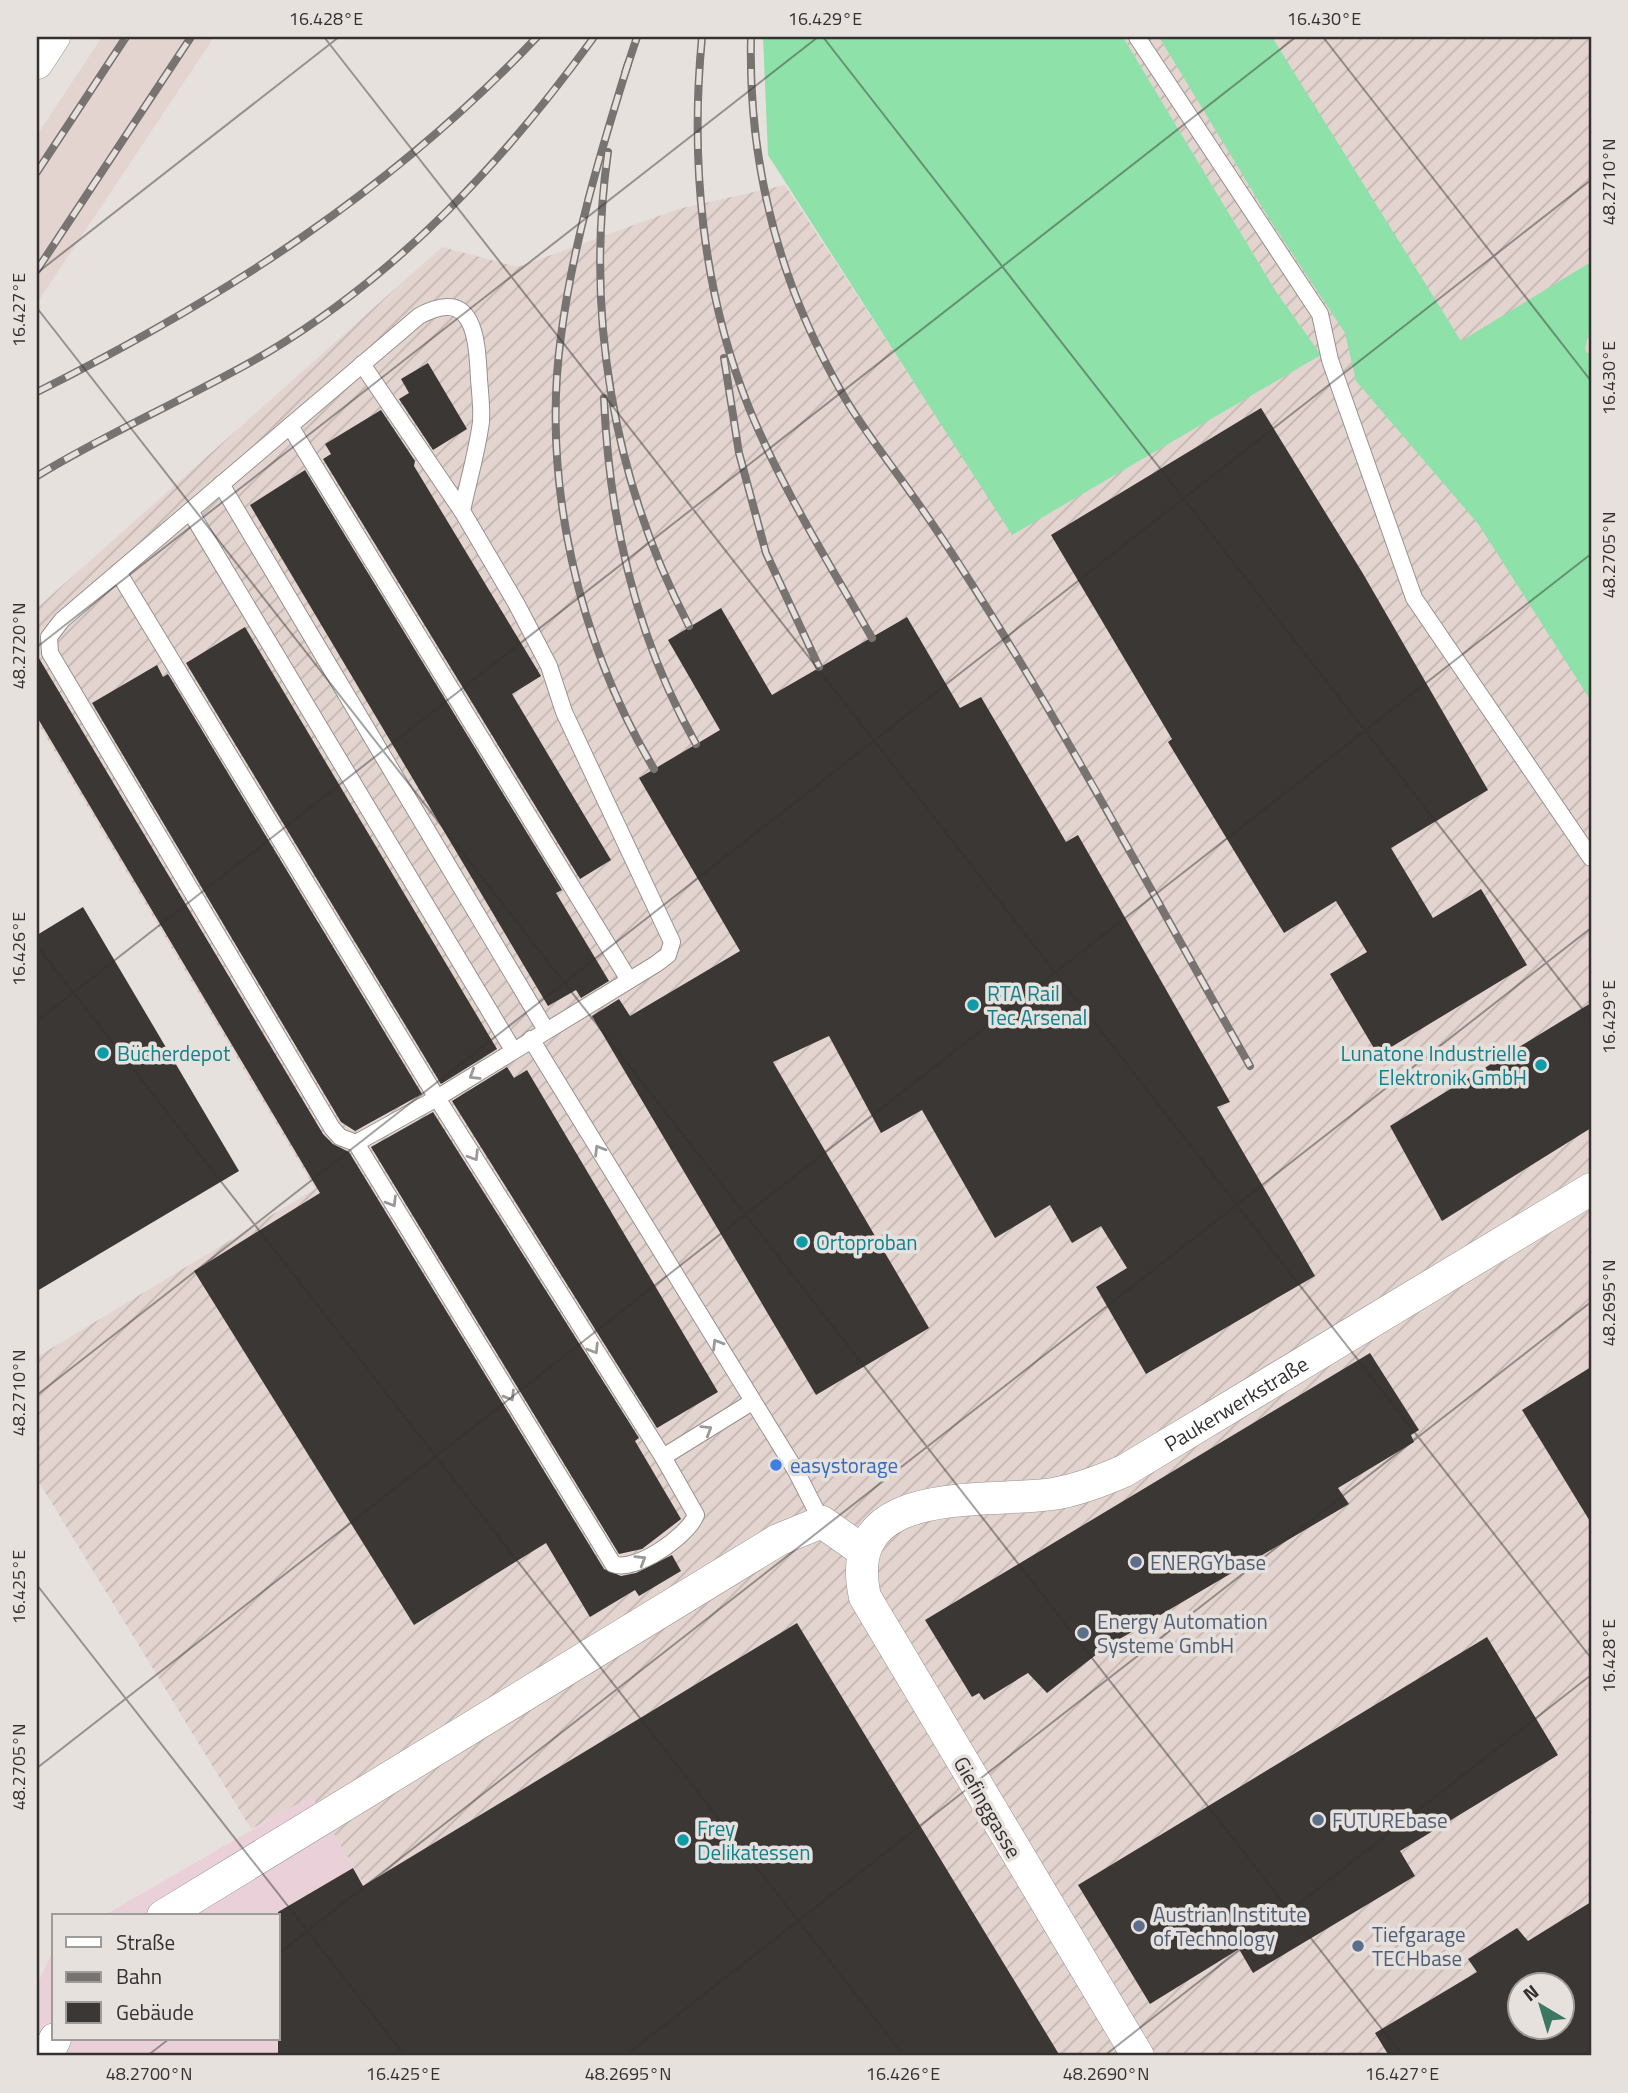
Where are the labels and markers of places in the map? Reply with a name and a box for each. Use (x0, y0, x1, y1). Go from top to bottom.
place label: RTA Rail Tec Arsenal (987, 977, 1087, 1033)
marker: RTA Rail Tec Arsenal (965, 997, 981, 1013)
place label: Bücherdepot (117, 1037, 231, 1069)
place label: Lunatone Industrielle Elektronik GmbH (1341, 1037, 1527, 1093)
marker: Bücherdepot (95, 1045, 111, 1061)
marker: Lunatone Industrielle Elektronik GmbH (1533, 1057, 1549, 1073)
place label: Ortoproban (816, 1226, 918, 1258)
marker: Ortoproban (794, 1234, 810, 1250)
place label: easystorage (790, 1449, 898, 1481)
marker: easystorage (768, 1457, 784, 1473)
place label: ENERGYbase (1150, 1546, 1266, 1578)
marker: ENERGYbase (1128, 1554, 1144, 1570)
place label: Energy Automation Systeme GmbH (1097, 1605, 1268, 1661)
marker: Energy Automation Systeme GmbH (1075, 1625, 1091, 1641)
place label: FUTUREbase (1332, 1804, 1448, 1836)
place label: Frey Delikatessen (697, 1812, 811, 1868)
marker: FUTUREbase (1310, 1812, 1326, 1828)
marker: Frey Delikatessen (675, 1832, 691, 1848)
place label: Austrian Institute of Technology (1153, 1898, 1307, 1954)
marker: Austrian Institute of Technology (1131, 1918, 1147, 1934)
place label: Tiefgarage TECHbase (1372, 1918, 1466, 1974)
marker: Tiefgarage TECHbase (1350, 1938, 1366, 1954)

